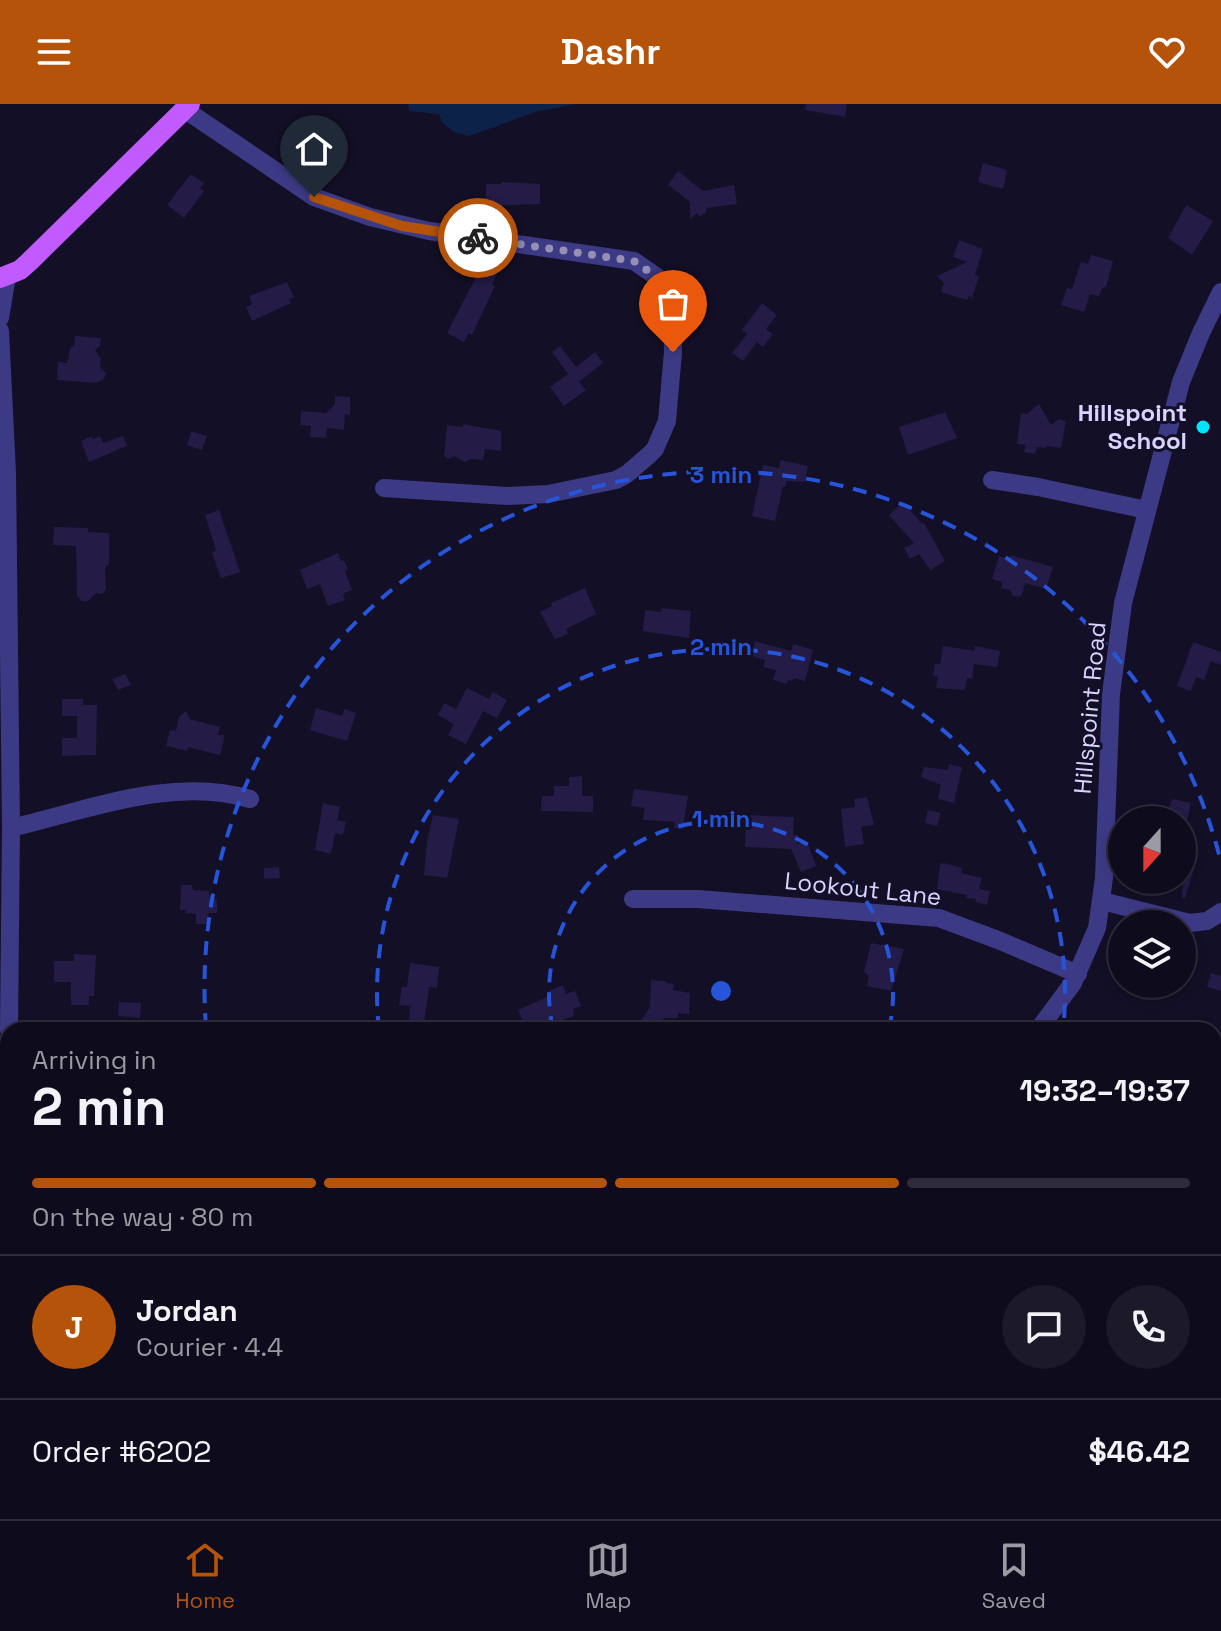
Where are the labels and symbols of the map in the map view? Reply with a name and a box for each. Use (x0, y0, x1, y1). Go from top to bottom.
pin (280, 115, 348, 197)
courier (438, 198, 518, 278)
pin (639, 270, 707, 352)
place label: Hillspoint School (1078, 397, 1187, 456)
marker: Hillspoint School (1194, 418, 1212, 436)
text: 3 min (690, 459, 752, 490)
street label: Hillspoint Road (1067, 621, 1112, 795)
text: 2 min (690, 631, 752, 662)
text: 1 min (692, 803, 750, 834)
north arrow (1108, 806, 1196, 894)
street label: Lookout Lane (783, 865, 943, 912)
centre of rings (707, 977, 735, 1005)

